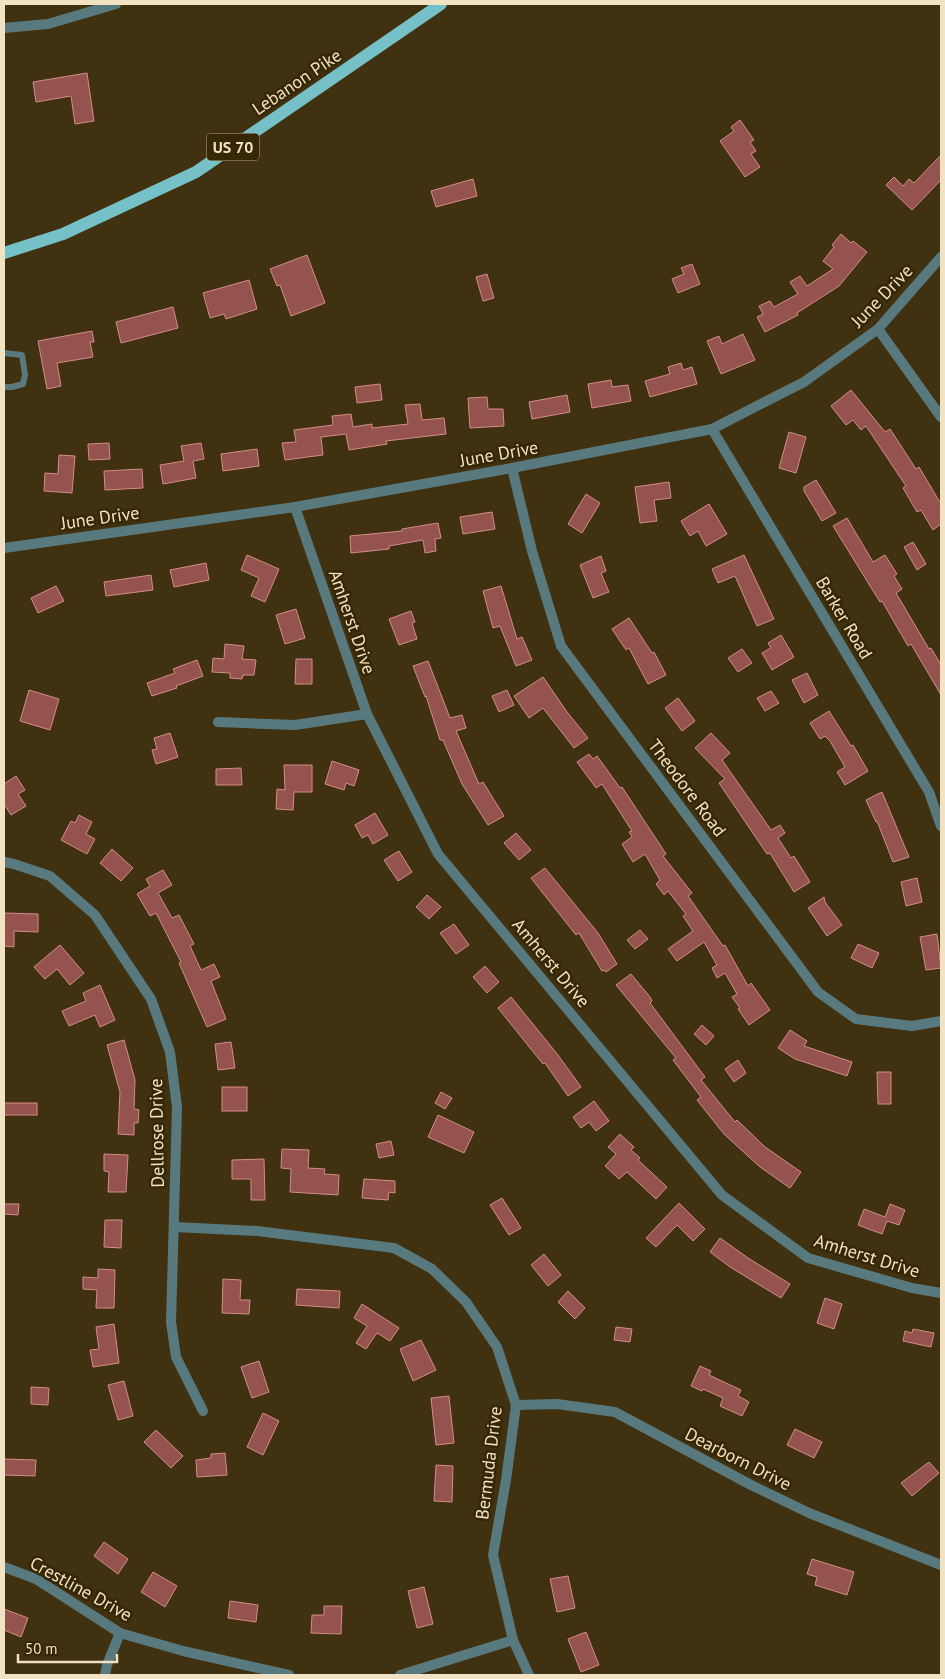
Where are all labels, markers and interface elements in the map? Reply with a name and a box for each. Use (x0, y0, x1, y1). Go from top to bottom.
street label: Lebanon Pike (248, 43, 346, 120)
road number: US 70 (207, 134, 259, 160)
street label: June Drive (845, 259, 917, 333)
street label: June Drive (457, 435, 540, 472)
street label: June Drive (58, 501, 141, 535)
street label: Amherst Drive (324, 567, 381, 677)
street label: Barker Road (811, 572, 878, 663)
street label: Theodore Road (643, 734, 731, 841)
street label: Amherst Drive (508, 914, 595, 1012)
street label: Dellrose Drive (144, 1078, 169, 1188)
street label: Amherst Drive (812, 1229, 923, 1282)
street label: Bermuda Drive (470, 1405, 507, 1521)
street label: Dearborn Drive (681, 1422, 795, 1495)
street label: Crestline Drive (26, 1551, 136, 1626)
scale bar (18, 1632, 116, 1664)
text: 50 m (25, 1639, 58, 1658)

